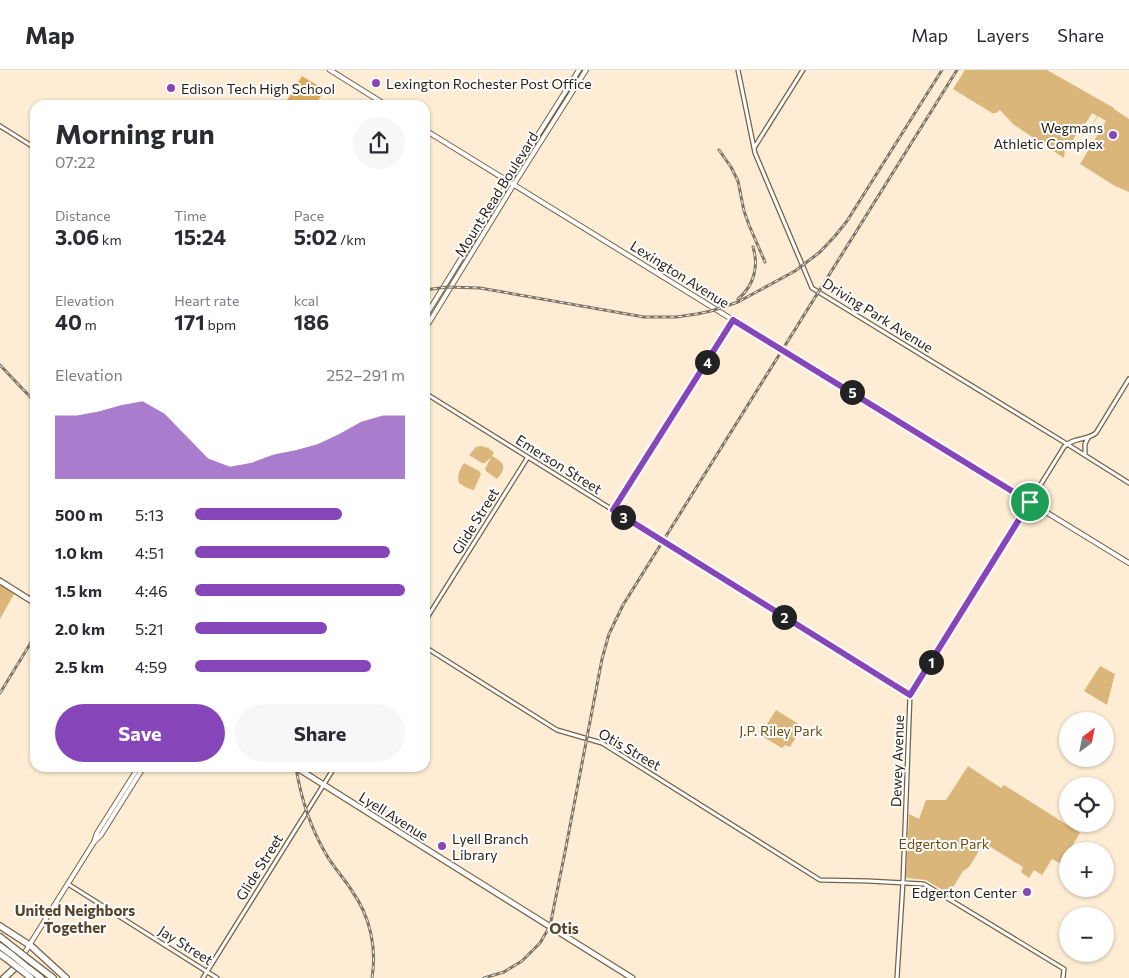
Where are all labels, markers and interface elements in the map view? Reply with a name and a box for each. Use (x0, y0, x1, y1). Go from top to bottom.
text: Map (25, 20, 75, 49)
text: Map (911, 24, 948, 46)
text: Layers (976, 24, 1029, 46)
text: Share (1057, 24, 1104, 46)
place label: Lexington Rochester Post Office (386, 75, 592, 92)
marker: Lexington Rochester Post Office (370, 77, 382, 89)
place label: Edison Tech High School (181, 80, 335, 97)
marker: Edison Tech High School (165, 82, 177, 94)
text: Morning run (55, 116, 215, 150)
button: share (353, 117, 405, 169)
place label: Wegmans Athletic Complex (994, 119, 1104, 152)
street label: Mount Read Boulevard (451, 128, 541, 260)
marker: Wegmans Athletic Complex (1107, 129, 1119, 141)
text: 07:22 (55, 152, 95, 171)
text: Distance (55, 207, 111, 224)
text: Time (174, 207, 207, 224)
text: Pace (294, 207, 324, 224)
text: 3.06 (55, 224, 99, 249)
text: 15:24 (174, 224, 226, 249)
text: 5:02 (294, 224, 337, 249)
text: km (99, 231, 122, 248)
text: /km (337, 231, 366, 248)
street label: Lexington Avenue (627, 237, 733, 311)
street label: Driving Park Avenue (820, 274, 936, 356)
text: Elevation (55, 292, 114, 309)
text: Heart rate (174, 292, 239, 309)
text: kcal (294, 292, 319, 309)
text: 40 (55, 309, 82, 334)
text: 171 (174, 309, 205, 334)
text: 186 (294, 309, 329, 334)
text: m (82, 316, 97, 333)
text: bpm (205, 316, 236, 333)
pin: 4 (694, 350, 720, 374)
text: 4 (703, 354, 712, 371)
text: Elevation (55, 365, 123, 384)
text: 252–291 m (326, 365, 405, 384)
pin: 5 (840, 380, 864, 404)
text: 5 (848, 384, 857, 401)
street label: Emerson Street (513, 431, 605, 497)
pin (1009, 481, 1051, 523)
street label: Glide Street (448, 484, 502, 557)
icon: arrive (1016, 488, 1044, 516)
pin: 3 (610, 504, 636, 530)
text: 500 m (55, 505, 103, 524)
text: 5:13 (135, 505, 164, 524)
text: 3 (619, 509, 628, 526)
text: 1.0 km (55, 543, 103, 562)
text: 4:51 (135, 543, 164, 562)
text: 1.5 km (55, 581, 102, 600)
text: 4:46 (135, 581, 168, 600)
pin: 2 (772, 604, 796, 630)
text: 2 (781, 609, 788, 626)
text: 2.0 km (55, 619, 105, 638)
text: 5:21 (135, 619, 164, 638)
pin: 1 (918, 650, 944, 674)
text: 1 (928, 654, 935, 671)
text: 2.5 km (55, 657, 104, 676)
text: 4:59 (135, 657, 167, 676)
button: Save (55, 704, 225, 762)
button: Share (235, 704, 405, 762)
north arrow (1059, 712, 1114, 768)
map controls (1059, 712, 1114, 962)
street label: Dewey Avenue (887, 715, 907, 807)
park label: J.P. Riley Park (739, 722, 823, 739)
street label: Otis Street (596, 724, 665, 774)
button: locate (1059, 777, 1114, 832)
street label: Lyell Avenue (356, 788, 432, 844)
street label: Glide Street (232, 830, 286, 903)
place label: Lyell Branch Library (452, 830, 529, 863)
park label: Edgerton Park (899, 835, 990, 852)
marker: Lyell Branch Library (436, 840, 448, 852)
button: + (1059, 842, 1114, 897)
place label: Edgerton Center (912, 884, 1017, 901)
marker: Edgerton Center (1021, 886, 1033, 898)
district label: United Neighbors Together (15, 901, 135, 936)
button: − (1059, 907, 1114, 962)
district label: Otis (549, 919, 579, 937)
street label: Jay Street (156, 922, 216, 968)

